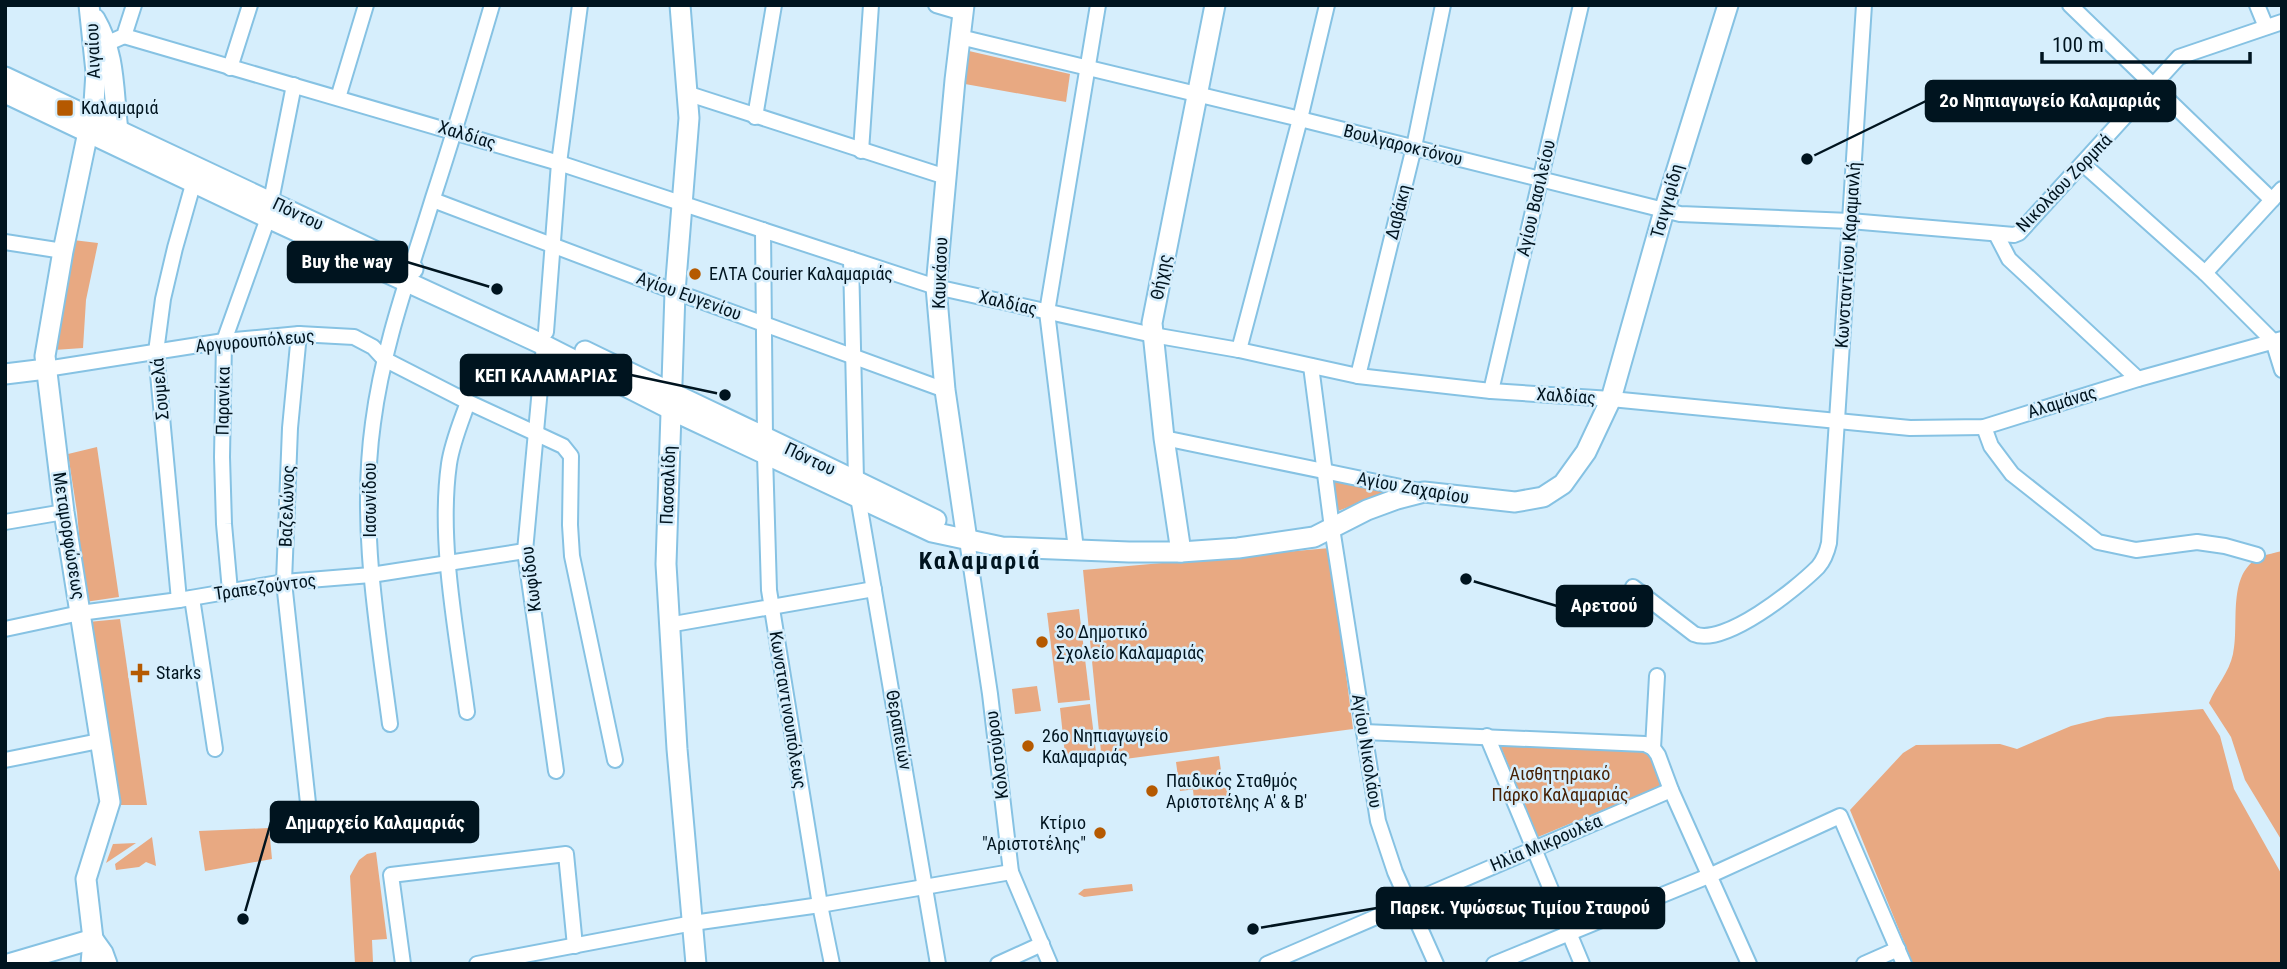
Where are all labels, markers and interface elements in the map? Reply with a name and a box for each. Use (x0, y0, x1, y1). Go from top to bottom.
scale bar (2042, 21, 2250, 65)
street label: Αιγαίου (81, 23, 104, 79)
text: 100 m (2052, 33, 2104, 57)
callout: 2ο Νηπιαγωγείο Καλαμαριάς (1926, 81, 2175, 121)
text: 2ο Νηπιαγωγείο Καλαμαριάς (1939, 89, 2161, 112)
place label: Καλαμαριά (81, 97, 158, 118)
marker: Καλαμαριά (55, 98, 75, 118)
street label: Χαλδίας (436, 116, 499, 153)
street label: Βουλγαροκτόνου (1342, 120, 1465, 169)
street label: Νικολάου Ζορμπά (2011, 129, 2116, 236)
street label: Αγίου Βασιλείου (1512, 138, 1559, 258)
street label: Τσιγγιρίδη (1646, 161, 1687, 240)
street label: Κωνσταντίνου Καραμανλή (1831, 161, 1864, 349)
street label: Δαβάκη (1381, 182, 1414, 242)
street label: Πόντου (269, 193, 327, 234)
street label: Καυκάσου (928, 237, 951, 309)
callout: Buy the way (288, 242, 407, 282)
text: Buy the way (302, 250, 393, 273)
street label: Θήχης (1146, 252, 1175, 301)
place label: ΕΛΤΑ Courier Καλαμαριάς (709, 263, 893, 284)
marker: ΕΛΤΑ Courier Καλαμαριάς (687, 266, 703, 282)
street label: Αγίου Ευγενίου (634, 267, 744, 324)
street label: Χαλδίας (977, 286, 1039, 319)
street label: Αργυρουπόλεως (195, 325, 315, 356)
callout: ΚΕΠ ΚΑΛΑΜΑΡΙΑΣ (461, 355, 631, 395)
street label: Σουμελά (146, 357, 173, 421)
text: ΚΕΠ ΚΑΛΑΜΑΡΙΑΣ (475, 364, 617, 387)
street label: Παρανίκα (211, 366, 234, 436)
street label: Αλαμάνας (2025, 381, 2099, 422)
street label: Χαλδίας (1536, 383, 1596, 408)
street label: Πόντου (781, 438, 839, 479)
street label: Πασσαλίδη (656, 445, 679, 525)
street label: Ιασωνίδου (359, 463, 380, 537)
street label: Βαζελώνος (275, 465, 298, 547)
street label: Αγίου Ζαχαρίου (1356, 467, 1471, 508)
street label: Μεταμορφώσεως (49, 471, 90, 601)
street label: Κωφίδου (516, 545, 545, 613)
district label: Καλαμαριά (919, 547, 1041, 575)
street label: Τραπεζούντος (213, 569, 317, 604)
callout: Αρετσού (1557, 586, 1652, 626)
text: Αρετσού (1571, 594, 1637, 617)
place label: 3ο Δημοτικό Σχολείο Καλαμαριάς (1056, 621, 1205, 663)
street label: Κωνσταντινουπόλεως (766, 629, 811, 790)
marker: 3ο Δημοτικό Σχολείο Καλαμαριάς (1034, 634, 1050, 650)
place label: Starks (156, 662, 201, 683)
marker: Starks (130, 663, 150, 683)
street label: Θεραπειών (882, 688, 917, 772)
street label: Αγίου Νικολάου (1348, 693, 1387, 809)
street label: Κολοτούρου (981, 710, 1012, 800)
place label: 26ο Νηπιαγωγείο Καλαμαριάς (1042, 725, 1168, 767)
marker: 26ο Νηπιαγωγείο Καλαμαριάς (1020, 738, 1036, 754)
park label: Αισθητηριακό Πάρκο Καλαμαριάς (1492, 763, 1628, 805)
place label: Παιδικός Σταθμός Αριστοτέλης Α' & Β' (1166, 770, 1307, 812)
marker: Παιδικός Σταθμός Αριστοτέλης Α' & Β' (1144, 783, 1160, 799)
callout: Δημαρχείο Καλαμαριάς (271, 802, 478, 842)
street label: Ηλία Μικρουλέα (1487, 810, 1605, 875)
text: Δημαρχείο Καλαμαριάς (285, 811, 465, 834)
place label: Κτίριο "Αριστοτέλης" (982, 812, 1086, 854)
marker: Κτίριο "Αριστοτέλης" (1092, 825, 1108, 841)
callout: Παρεκ. Υψώσεως Τιμίου Σταυρού (1377, 888, 1664, 928)
text: Παρεκ. Υψώσεως Τιμίου Σταυρού (1390, 896, 1650, 919)

